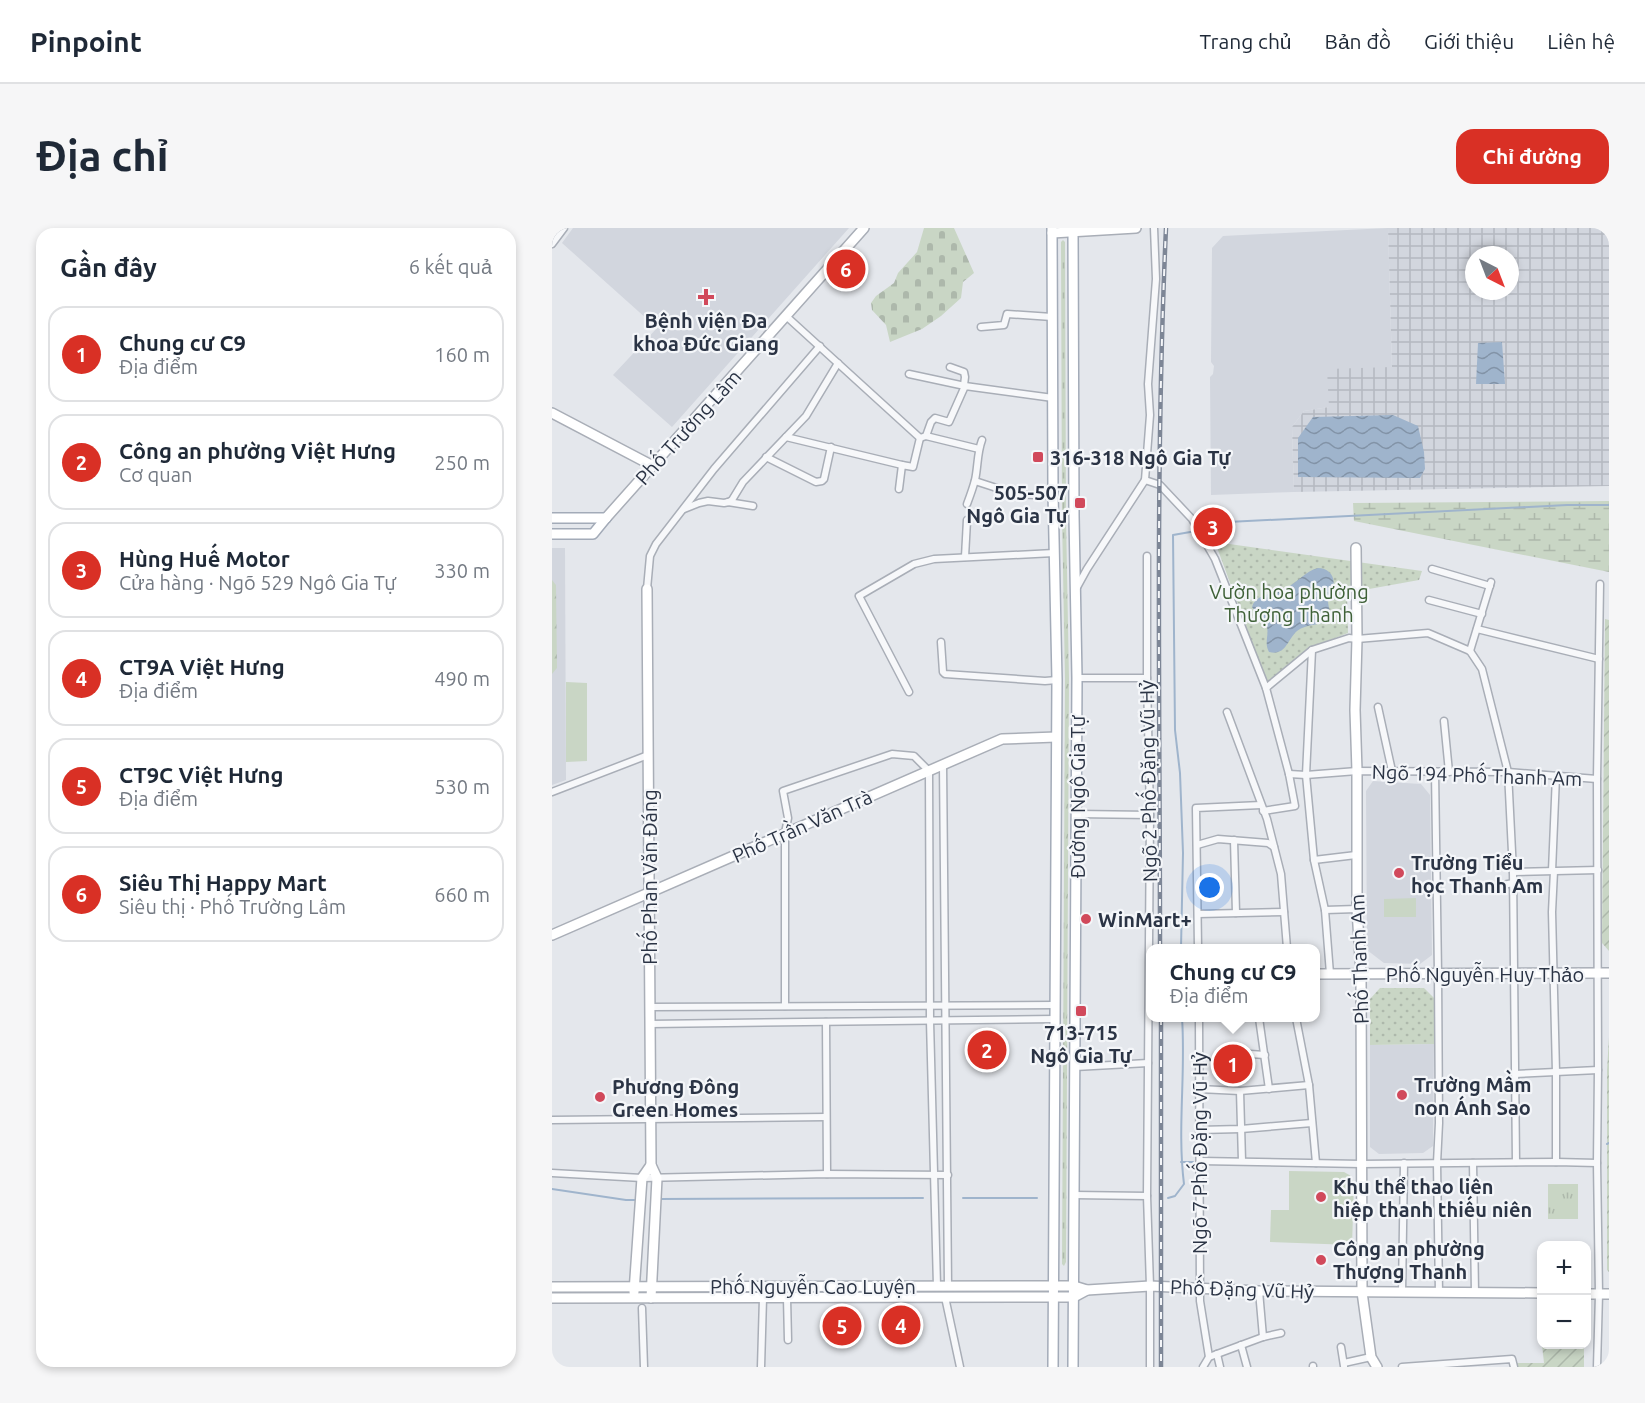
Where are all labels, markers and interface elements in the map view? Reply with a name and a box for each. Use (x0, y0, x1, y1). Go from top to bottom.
text: Pinpoint (30, 26, 142, 57)
text: Trang chủ (1200, 29, 1292, 53)
text: Bản đồ (1325, 29, 1391, 53)
text: Giới thiệu (1424, 29, 1514, 53)
text: Liên hệ (1547, 29, 1615, 53)
button: Chỉ đường (1456, 129, 1609, 184)
text: Địa chỉ (36, 132, 168, 179)
pin: 6 (826, 246, 866, 291)
north arrow (1465, 246, 1519, 300)
text: Gần đây (60, 253, 157, 282)
text: 6 kết quả (409, 255, 492, 278)
marker: Bệnh viện Đa khoa Đức Giang (697, 288, 715, 306)
place label: Bệnh viện Đa khoa Đức Giang (633, 309, 779, 355)
text: Chung cư C9 (119, 330, 246, 355)
text: 1 (76, 343, 87, 366)
text: 160 m (434, 343, 490, 366)
text: Địa điểm (119, 355, 198, 378)
street label: Phố Trường Lâm (628, 363, 746, 489)
text: Công an phường Việt Hưng (119, 438, 396, 463)
place label: 316-318 Ngô Gia Tự (1050, 446, 1231, 469)
marker: 316-318 Ngô Gia Tự (1031, 450, 1045, 464)
text: 2 (76, 451, 87, 474)
text: 250 m (434, 451, 490, 474)
text: Cơ quan (119, 463, 192, 486)
place label: 505-507 Ngô Gia Tự (966, 481, 1069, 527)
marker: 505-507 Ngô Gia Tự (1073, 496, 1087, 510)
pin: 3 (1194, 504, 1232, 550)
text: Hùng Huế Motor (119, 546, 290, 571)
text: 3 (76, 559, 87, 582)
text: 330 m (434, 559, 490, 582)
text: Cửa hàng · Ngõ 529 Ngô Gia Tự (119, 571, 396, 594)
park label: Vườn hoa phường Thượng Thanh (1209, 580, 1369, 626)
text: CT9A Việt Hưng (119, 654, 285, 679)
text: 4 (76, 667, 87, 690)
text: 490 m (434, 667, 490, 690)
text: Địa điểm (119, 679, 198, 702)
street label: Ngõ 2 Phố Đặng Vũ Hỷ (1132, 680, 1161, 882)
street label: Đường Ngô Gia Tự (1066, 714, 1089, 878)
street label: Ngõ 194 Phố Thanh Am (1371, 757, 1583, 790)
text: CT9C Việt Hưng (119, 762, 283, 787)
text: 5 (76, 775, 87, 798)
text: 530 m (434, 775, 490, 798)
street label: Phố Trần Văn Trà (727, 782, 876, 867)
text: Địa điểm (119, 787, 198, 810)
street label: Phố Phan Văn Đáng (635, 789, 661, 965)
place label: Trường Tiểu học Thanh Am (1411, 851, 1543, 897)
marker: Trường Tiểu học Thanh Am (1392, 866, 1406, 880)
text: Siêu Thị Happy Mart (119, 870, 327, 895)
your location (1195, 873, 1224, 902)
text: 6 (76, 883, 87, 906)
text: 660 m (434, 883, 490, 906)
street label: Phố Thanh Am (1342, 894, 1373, 1025)
text: Siêu thị · Phố Trường Lâm (119, 895, 346, 918)
place label: WinMart+ (1098, 908, 1192, 931)
marker: WinMart+ (1079, 912, 1093, 926)
popup (1146, 944, 1320, 1022)
text: Chung cư C9 (1170, 959, 1296, 984)
street label: Phố Nguyễn Huy Thảo (1386, 960, 1584, 986)
text: Địa điểm (1170, 984, 1249, 1007)
marker: 713-715 Ngô Gia Tự (1074, 1004, 1088, 1018)
place label: 713-715 Ngô Gia Tự (1030, 1021, 1132, 1067)
pin: 2 (968, 1028, 1006, 1072)
pin: 1 (1214, 1042, 1252, 1086)
street label: Ngõ 7 Phố Đặng Vũ Hỷ (1185, 1052, 1211, 1254)
place label: Trường Mầm non Ánh Sao (1414, 1069, 1532, 1119)
place label: Phương Đông Green Homes (612, 1075, 739, 1121)
marker: Trường Mầm non Ánh Sao (1395, 1088, 1409, 1102)
marker: Phương Đông Green Homes (593, 1090, 607, 1104)
place label: Khu thể thao liên hiệp thanh thiếu niên (1333, 1175, 1532, 1221)
marker: Khu thể thao liên hiệp thanh thiếu niên (1314, 1190, 1328, 1204)
place label: Công an phường Thượng Thanh (1333, 1237, 1485, 1283)
map controls (1537, 1241, 1591, 1349)
button: + (1537, 1241, 1591, 1295)
marker: Công an phường Thượng Thanh (1314, 1253, 1328, 1267)
street label: Phố Nguyễn Cao Luyện (710, 1272, 916, 1298)
street label: Phố Đặng Vũ Hỷ (1170, 1272, 1315, 1303)
button: − (1537, 1295, 1591, 1349)
pin: 4 (882, 1302, 920, 1348)
pin: 5 (822, 1304, 862, 1348)

